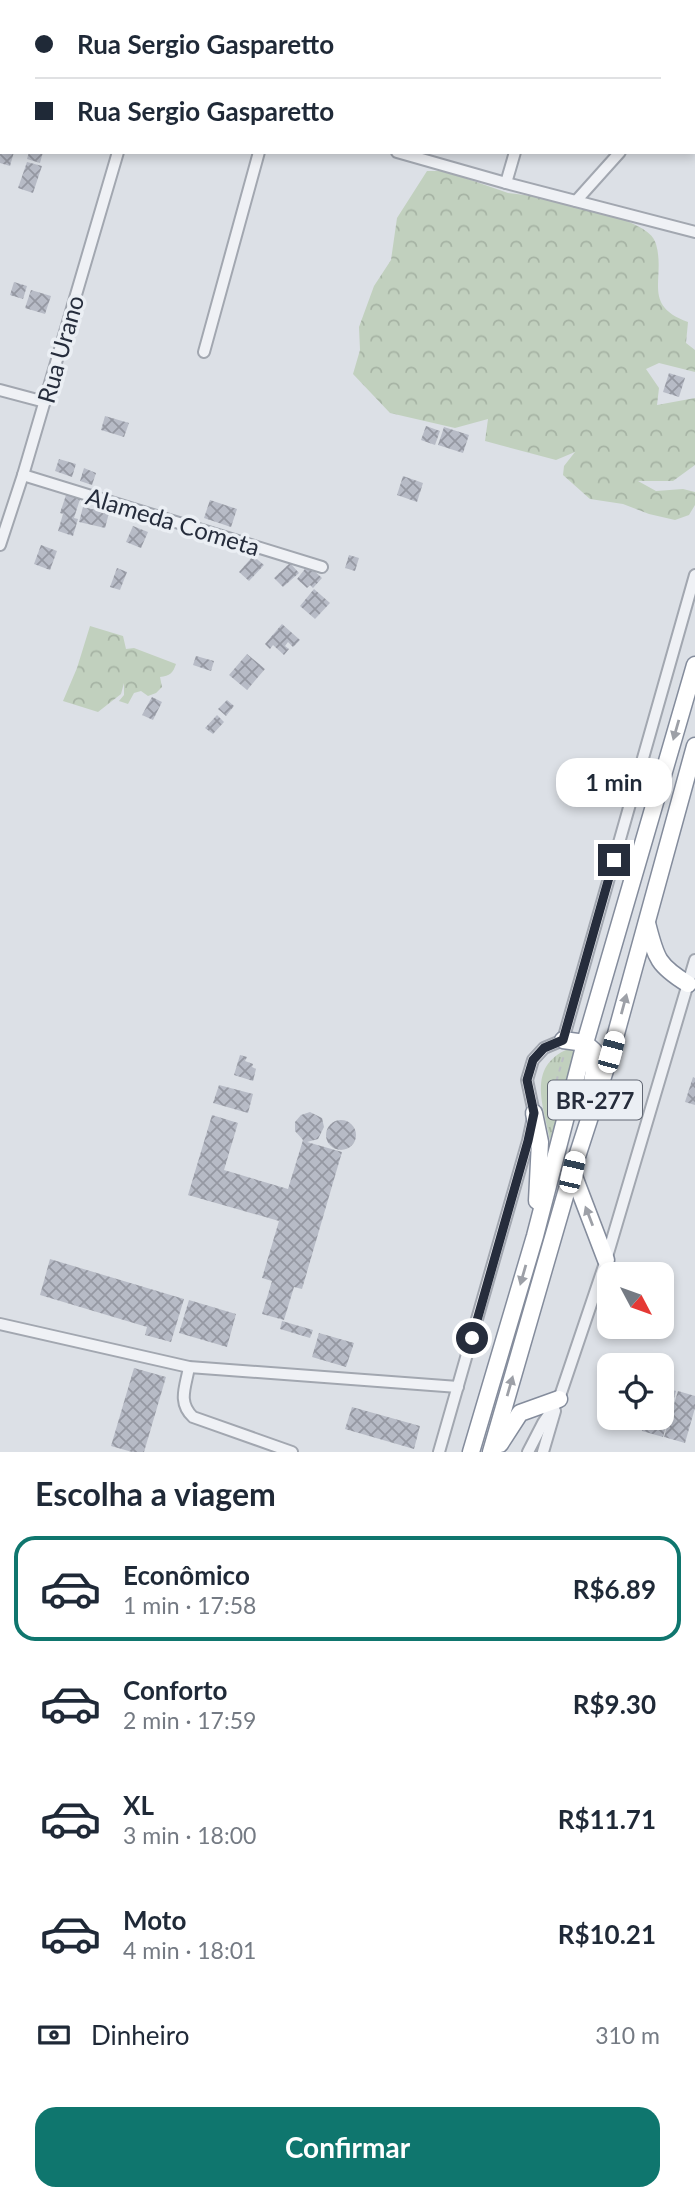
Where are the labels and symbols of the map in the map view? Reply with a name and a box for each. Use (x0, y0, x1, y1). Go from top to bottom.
street label: Rua Urano (31, 292, 89, 406)
street label: Alameda Cometa (83, 481, 263, 561)
one-way arrow (670, 720, 681, 742)
callout: 1 min (556, 758, 672, 808)
route end (598, 844, 630, 876)
one-way arrow (619, 993, 630, 1015)
car (596, 1029, 627, 1075)
road number: BR-277 (548, 1080, 642, 1120)
car (558, 1149, 587, 1195)
one-way arrow (583, 1205, 594, 1226)
north arrow (597, 1262, 674, 1339)
one-way arrow (518, 1264, 528, 1285)
route start (456, 1322, 488, 1354)
one-way arrow (505, 1375, 516, 1397)

